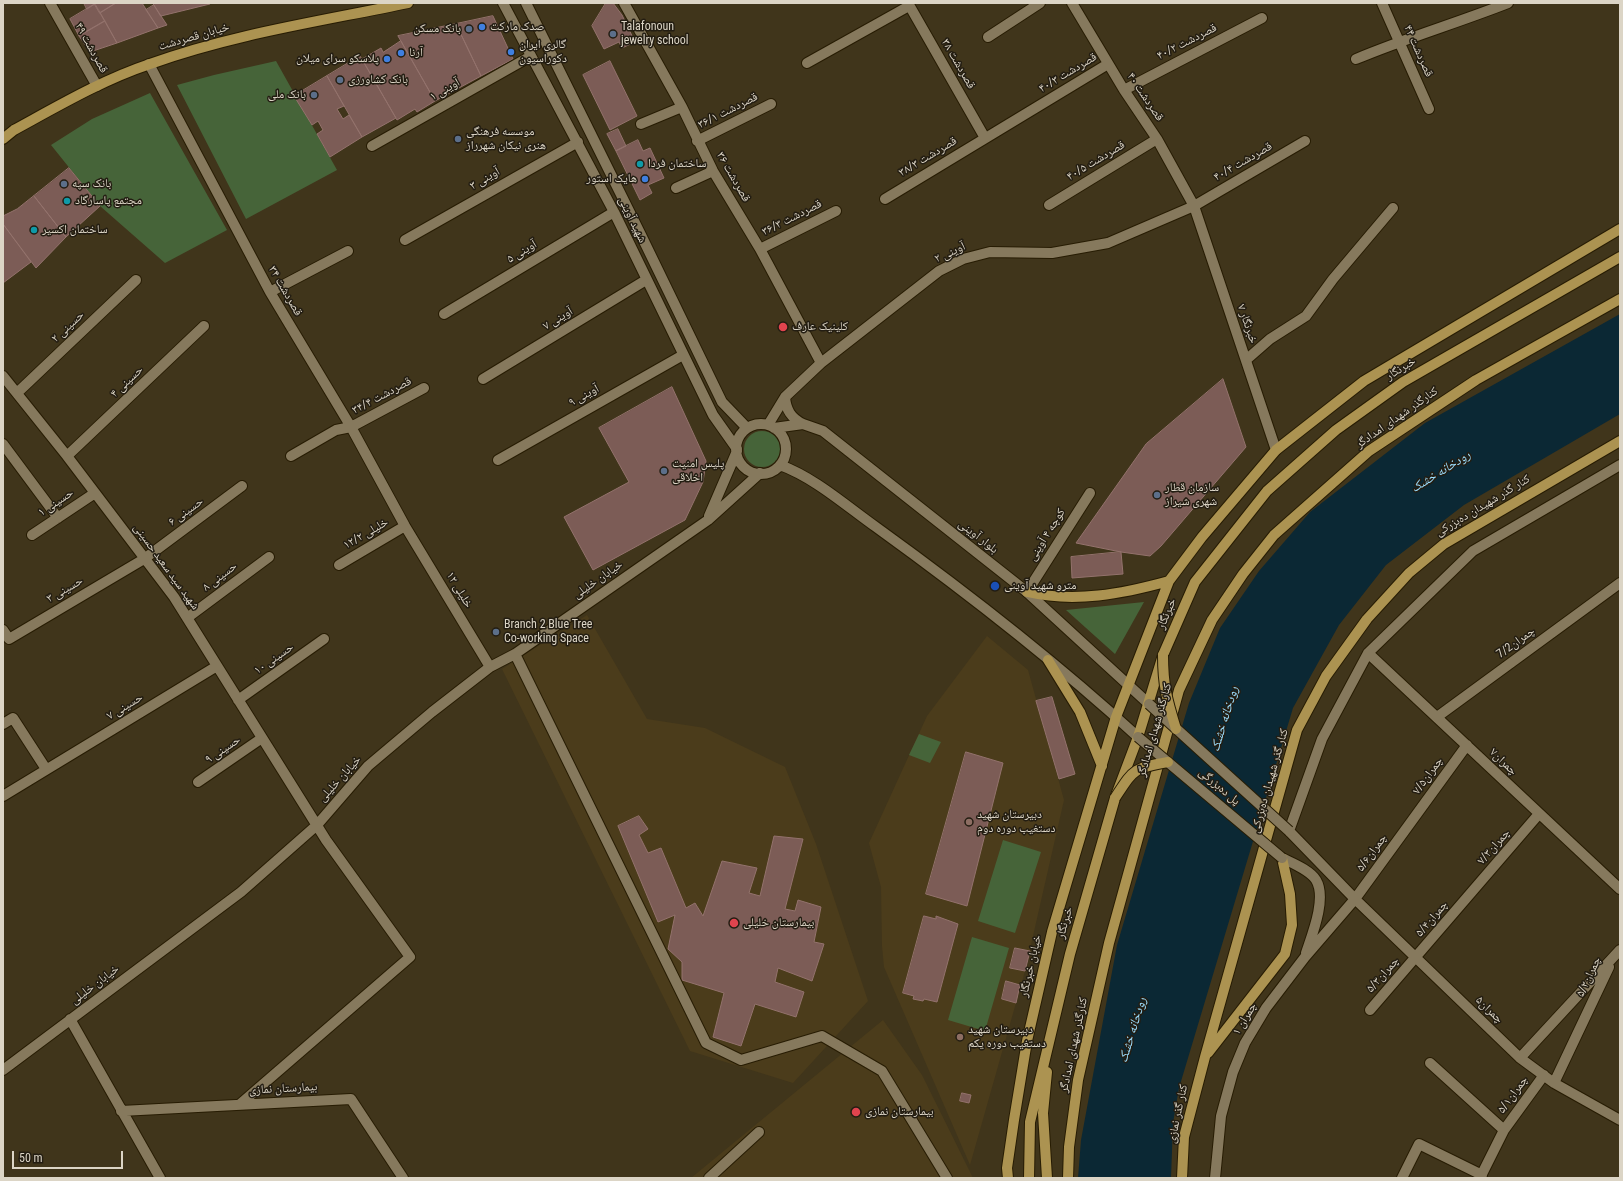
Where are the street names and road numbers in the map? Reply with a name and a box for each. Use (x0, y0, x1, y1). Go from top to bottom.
street label: قصردشت ۴۹ (71, 20, 111, 76)
street label: خیابان قصردشت (157, 20, 231, 54)
street label: ۴۰/۲ قصردشت (1155, 21, 1219, 63)
street label: ۴۴ قصردشت (1400, 23, 1436, 79)
street label: ۳۸ قصردشت (938, 36, 978, 92)
street label: ۴۰/۳ قصردشت (1036, 50, 1100, 96)
street label: ۴۰ قصردشت (1124, 70, 1166, 124)
street label: ۱ آوینی (427, 76, 463, 104)
street label: ۳۶/۱ قصردشت (696, 90, 760, 132)
street label: ۳۸/۳ قصردشت (896, 134, 960, 180)
street label: ۴۰/۵ قصردشت (1064, 138, 1128, 184)
street label: ۴۰/۴ قصردشت (1211, 139, 1275, 185)
street label: ۳۶ قصردشت (713, 149, 753, 205)
street label: ۳ آوینی (467, 165, 503, 193)
street label: شهید آوینی (615, 195, 649, 245)
street label: ۳۶/۳ قصردشت (760, 197, 824, 239)
street label: ۵ آوینی (504, 237, 540, 267)
street label: ۲ آوینی (932, 240, 968, 266)
street label: قصردشت ۳۴ (265, 263, 305, 319)
street label: ۷ خبرنگار (1234, 302, 1260, 346)
street label: ۷ آوینی (540, 304, 576, 334)
street label: ۲ حسینی (49, 308, 87, 346)
street label: خبرنگار (1383, 354, 1419, 384)
street label: ۴ حسینی (108, 363, 146, 401)
street label: قصردشت ۳۴/۴ (350, 374, 414, 418)
street label: ۹ آوینی (566, 382, 602, 410)
street label: کنارگذر شهدای امدادگر (1353, 384, 1441, 452)
street label: کنار گذر شهیدان ده‌بزرکی (1433, 472, 1533, 540)
street label: ۱ حسینی (35, 486, 77, 520)
street label: ۶ حسینی (166, 494, 206, 530)
street label: کوچه ۴ آوینی (1025, 506, 1069, 564)
street label: ۱۲/۲ خلیلی (341, 515, 391, 553)
street label: بلوار آوینی (955, 517, 1001, 557)
street label: شهید سید سعید حسینی (130, 521, 202, 613)
street label: خیابان خلیلی (570, 558, 626, 602)
street label: ۸ حسینی (200, 559, 240, 595)
street label: ۱۲ خلیلی (443, 569, 475, 611)
street label: ۳ حسینی (44, 574, 86, 606)
street label: خبرنگار (1154, 596, 1180, 632)
street label: 7/2چمران (1494, 624, 1538, 662)
street label: ۱۰ حسینی (251, 640, 297, 678)
street label: کنارگذر شهدای امدادگر (1135, 681, 1175, 779)
street label: ۷ حسینی (104, 691, 146, 723)
street label: کنار گذر شهیدان ده‌بزرکی (1248, 727, 1292, 835)
street label: ۹ حسینی (202, 733, 244, 767)
street label: چمران۷ (1486, 745, 1520, 779)
street label: خیابان خلیلی (316, 753, 364, 805)
street label: چمران۷/۵ (1410, 755, 1446, 797)
street label: پل ده‌بزرگی (1195, 765, 1243, 809)
street label: چمران۷/۳ (1475, 826, 1513, 868)
street label: چمران۵/۶ (1354, 832, 1390, 874)
street label: چمران۵/۴ (1413, 898, 1451, 940)
street label: خبرنگار (1054, 905, 1076, 941)
street label: خیابان خبرنگار (1017, 933, 1045, 999)
street label: چمران۵/۳ (1364, 954, 1402, 996)
street label: چمران۵/۲ (1573, 955, 1605, 999)
street label: خیابان خلیلی (68, 962, 122, 1008)
street label: چمران۵ (1472, 993, 1506, 1027)
street label: کنارگذر شهدای امدادگر (1057, 996, 1091, 1094)
street label: چمران ۱ (1230, 1000, 1260, 1038)
street label: چمران۵/۱ (1495, 1074, 1531, 1116)
street label: بیمارستان نمازی (248, 1080, 318, 1098)
street label: کنار گذر نمازی (1165, 1083, 1191, 1145)

